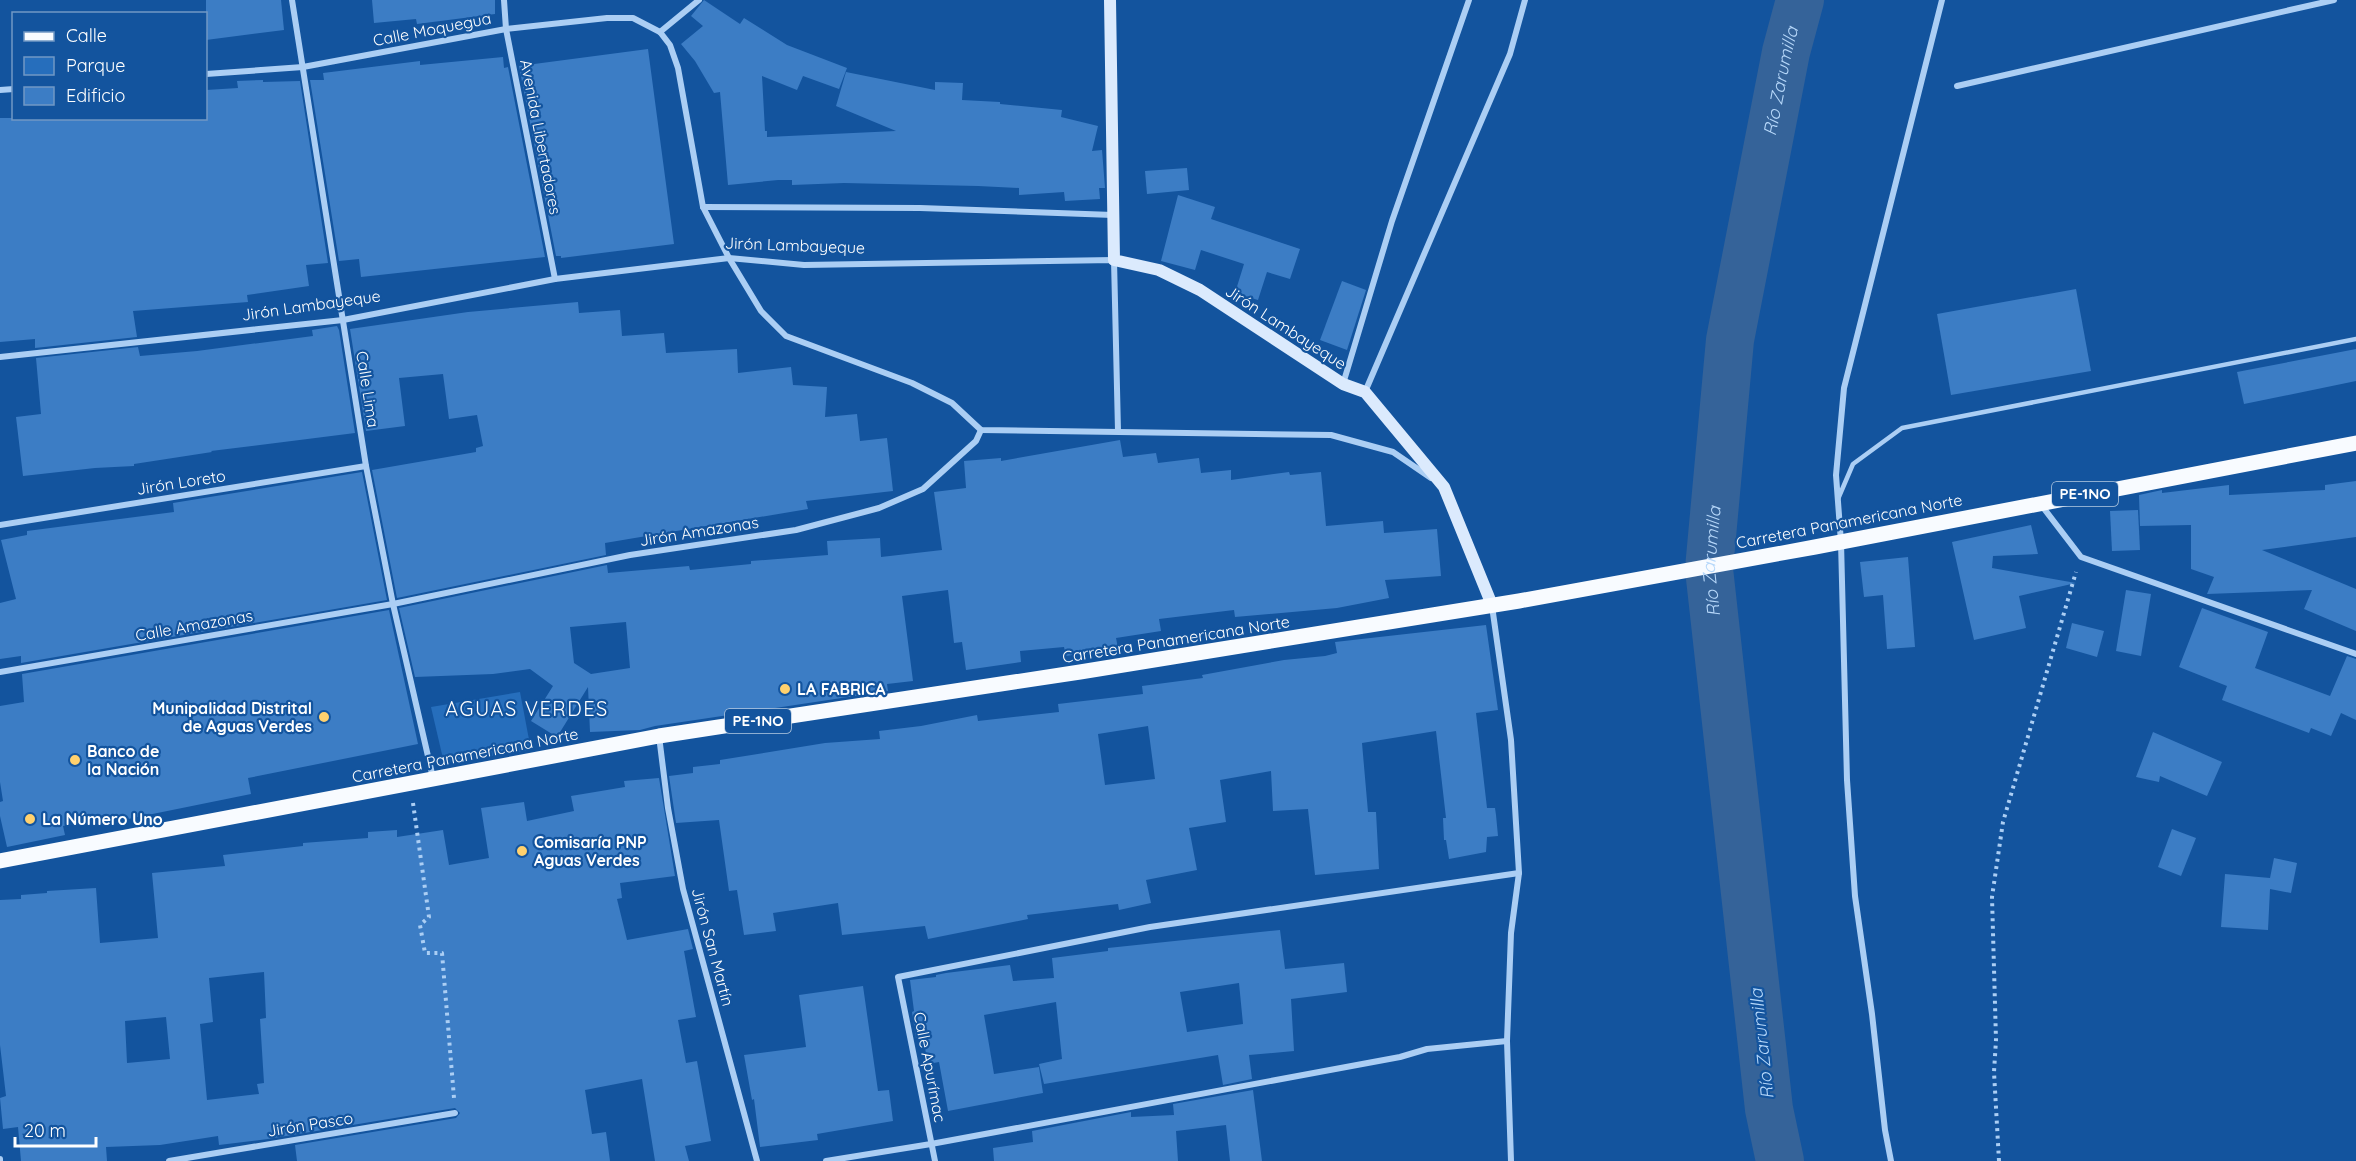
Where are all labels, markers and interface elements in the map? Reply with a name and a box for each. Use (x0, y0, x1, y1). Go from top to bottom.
street label: Calle Moquegua (371, 8, 493, 50)
legend (12, 12, 207, 120)
water label: Río Zarumilla (1758, 23, 1804, 138)
text: Calle (66, 24, 107, 47)
text: Parque (66, 54, 125, 77)
street label: Avenida Libertadores (516, 58, 566, 216)
text: Edificio (66, 84, 125, 107)
street label: Jirón Lambayeque (725, 233, 865, 257)
street label: Jirón Lambayeque (1222, 280, 1350, 374)
street label: Jirón Lambayeque (240, 285, 382, 325)
street label: Calle Lima (352, 349, 384, 429)
street label: Jirón Loreto (135, 465, 227, 499)
road number: PE-1NO (2052, 482, 2118, 506)
street label: Carretera Panamericana Norte (1734, 489, 1964, 553)
water label: Río Zarumilla (1697, 504, 1726, 618)
street label: Jirón Amazonas (638, 512, 760, 550)
street label: Calle Amazonas (134, 605, 254, 645)
street label: Carretera Panamericana Norte (1061, 611, 1291, 667)
place label: LA FABRICA (797, 679, 886, 699)
marker: LA FABRICA (778, 682, 792, 696)
district label: AGUAS VERDES (445, 696, 609, 721)
place label: Munipalidad Distrital de Aguas Verdes (152, 698, 312, 736)
road number: PE-1NO (725, 709, 791, 733)
marker: Munipalidad Distrital de Aguas Verdes (317, 710, 331, 724)
street label: Carretera Panamericana Norte (350, 723, 580, 787)
place label: Banco de la Nación (87, 741, 159, 779)
marker: Banco de la Nación (68, 753, 82, 767)
place label: La Número Uno (42, 809, 163, 829)
marker: La Número Uno (23, 812, 37, 826)
place label: Comisaría PNP Aguas Verdes (534, 832, 647, 870)
marker: Comisaría PNP Aguas Verdes (515, 844, 529, 858)
street label: Jirón San Martín (688, 886, 738, 1008)
water label: Río Zarumilla (1744, 987, 1779, 1100)
street label: Calle Apurímac (909, 1010, 951, 1124)
street label: Jirón Pasco (266, 1107, 354, 1141)
scale bar (15, 1110, 96, 1148)
text: 20 m (24, 1119, 66, 1142)

